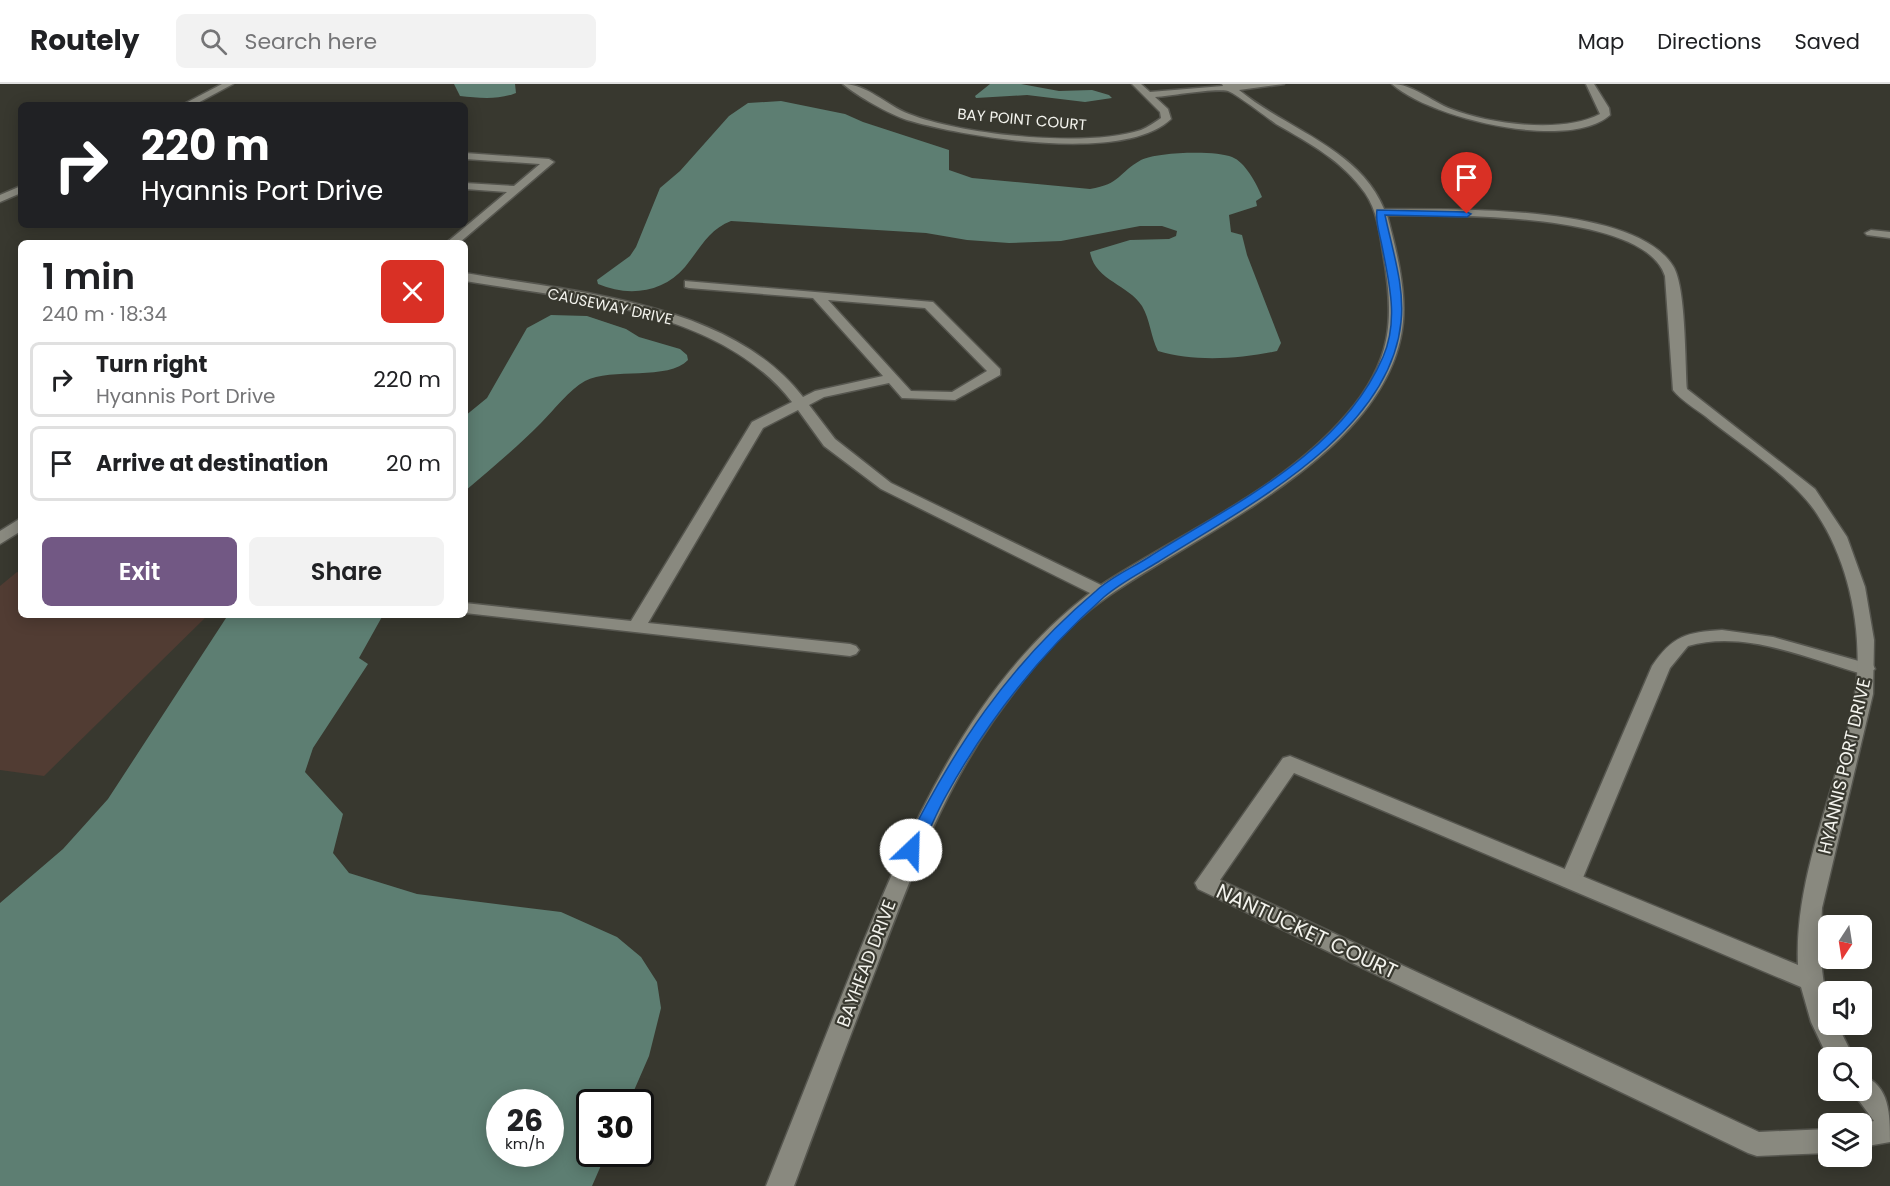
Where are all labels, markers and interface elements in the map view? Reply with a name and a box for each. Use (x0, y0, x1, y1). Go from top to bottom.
search box (176, 14, 596, 68)
text: Routely (30, 21, 140, 60)
icon: search (197, 25, 230, 58)
text: Search here (245, 26, 377, 57)
text: Map (1578, 27, 1624, 56)
text: Directions (1657, 27, 1761, 56)
text: Saved (1794, 27, 1860, 56)
street label: BAY POINT COURT (957, 103, 1087, 135)
text: 220 m (141, 116, 270, 175)
icon: right (42, 126, 120, 204)
pin (1441, 152, 1492, 214)
icon: arrive (1450, 161, 1483, 194)
text: Hyannis Port Drive (141, 172, 383, 209)
text: 1 min (42, 251, 135, 302)
button: close (381, 260, 444, 323)
street label: CAUSEWAY DRIVE (546, 283, 674, 329)
text: 240 m · 18:34 (42, 300, 167, 328)
text: Turn right (96, 349, 207, 380)
icon: right (45, 363, 78, 396)
text: 220 m (373, 364, 441, 395)
text: Hyannis Port Drive (96, 382, 276, 410)
icon: arrive (45, 447, 78, 480)
text: Arrive at destination (96, 448, 328, 479)
text: 20 m (386, 448, 441, 479)
button: Exit (42, 537, 237, 606)
button: Share (249, 537, 444, 606)
street label: HYANNIS PORT DRIVE (1812, 676, 1876, 856)
position arrow (879, 818, 943, 882)
street label: NANTUCKET COURT (1212, 876, 1402, 986)
street label: BAYHEAD DRIVE (830, 896, 902, 1030)
north arrow (1818, 915, 1872, 969)
map controls (1818, 915, 1872, 1167)
button: sound (1818, 981, 1872, 1035)
button: search (1818, 1047, 1872, 1101)
speed limit sign: 30 (576, 1089, 654, 1167)
text: 26 (507, 1099, 543, 1142)
button: layers (1818, 1113, 1872, 1167)
text: km/h (505, 1133, 545, 1154)

